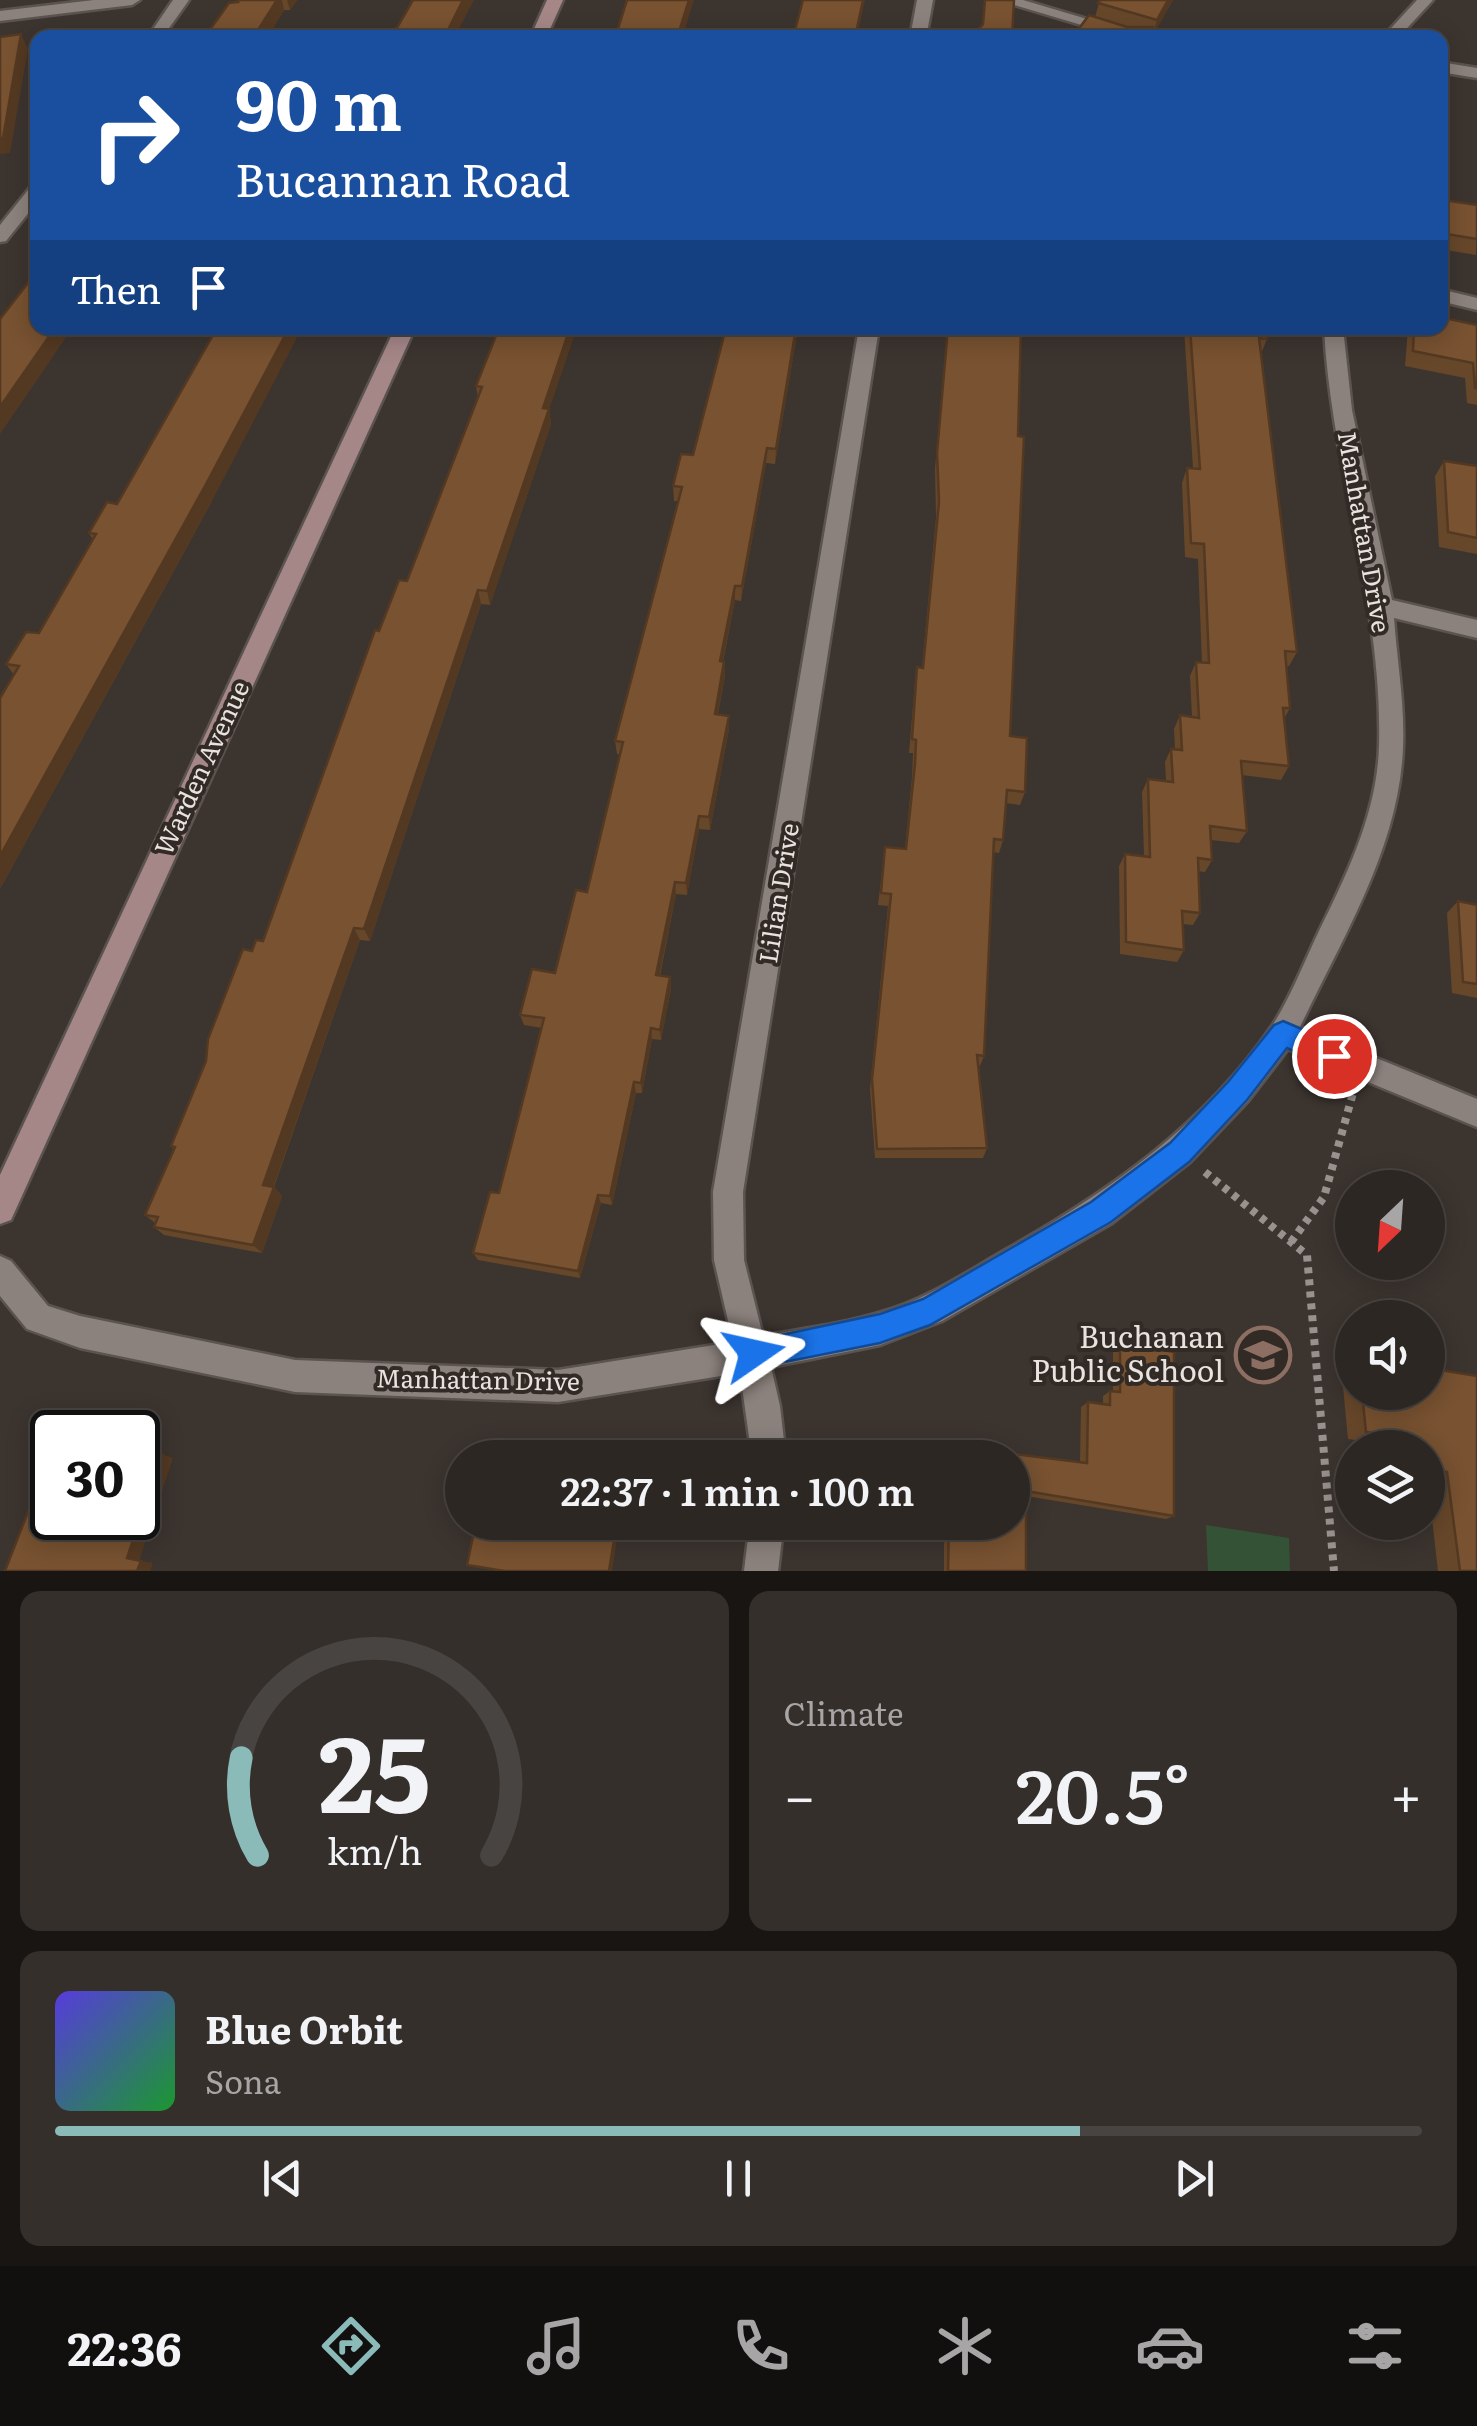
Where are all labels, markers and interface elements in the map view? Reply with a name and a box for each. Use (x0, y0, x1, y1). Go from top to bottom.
text: 90 m (235, 49, 402, 153)
icon: right (70, 70, 200, 200)
text: Bucannan Road (235, 144, 570, 211)
text: Then (70, 259, 161, 316)
icon: arrive (181, 260, 236, 315)
street label: Manhattan Drive (1330, 428, 1401, 635)
street label: Warden Avenue (144, 674, 257, 861)
street label: Lilian Drive (748, 820, 807, 965)
pin (1292, 1014, 1377, 1099)
icon: arrive (1307, 1029, 1362, 1084)
north arrow (1335, 1170, 1445, 1280)
map controls (1335, 1170, 1445, 1540)
button: sound (1335, 1300, 1445, 1410)
position arrow (702, 1301, 806, 1405)
place label: Buchanan Public School (1032, 1313, 1224, 1391)
school or university icon: Buchanan Public School (1233, 1325, 1293, 1385)
street label: Manhattan Drive (376, 1358, 580, 1399)
speed limit sign: 30 (30, 1410, 160, 1540)
button: layers (1335, 1430, 1445, 1540)
text: 22:37 · 1 min · 100 m (560, 1461, 915, 1518)
text: Climate (784, 1688, 904, 1736)
text: 25 (318, 1691, 430, 1845)
text: 20.5° (1015, 1736, 1190, 1847)
text: − (784, 1752, 816, 1834)
text: + (1390, 1752, 1422, 1834)
text: km/h (327, 1823, 422, 1876)
text: Blue Orbit (205, 1999, 403, 2056)
text: Sona (205, 2056, 281, 2104)
icon: previous (255, 2151, 310, 2206)
icon: pause (711, 2151, 766, 2206)
icon: next (1167, 2151, 1222, 2206)
icon: directions (316, 2311, 386, 2381)
icon: music (521, 2311, 591, 2381)
icon: phone (726, 2311, 796, 2381)
icon: climate (930, 2311, 1000, 2381)
icon: car (1135, 2311, 1205, 2381)
icon: filters (1340, 2311, 1410, 2381)
text: 22:36 (67, 2313, 182, 2380)

